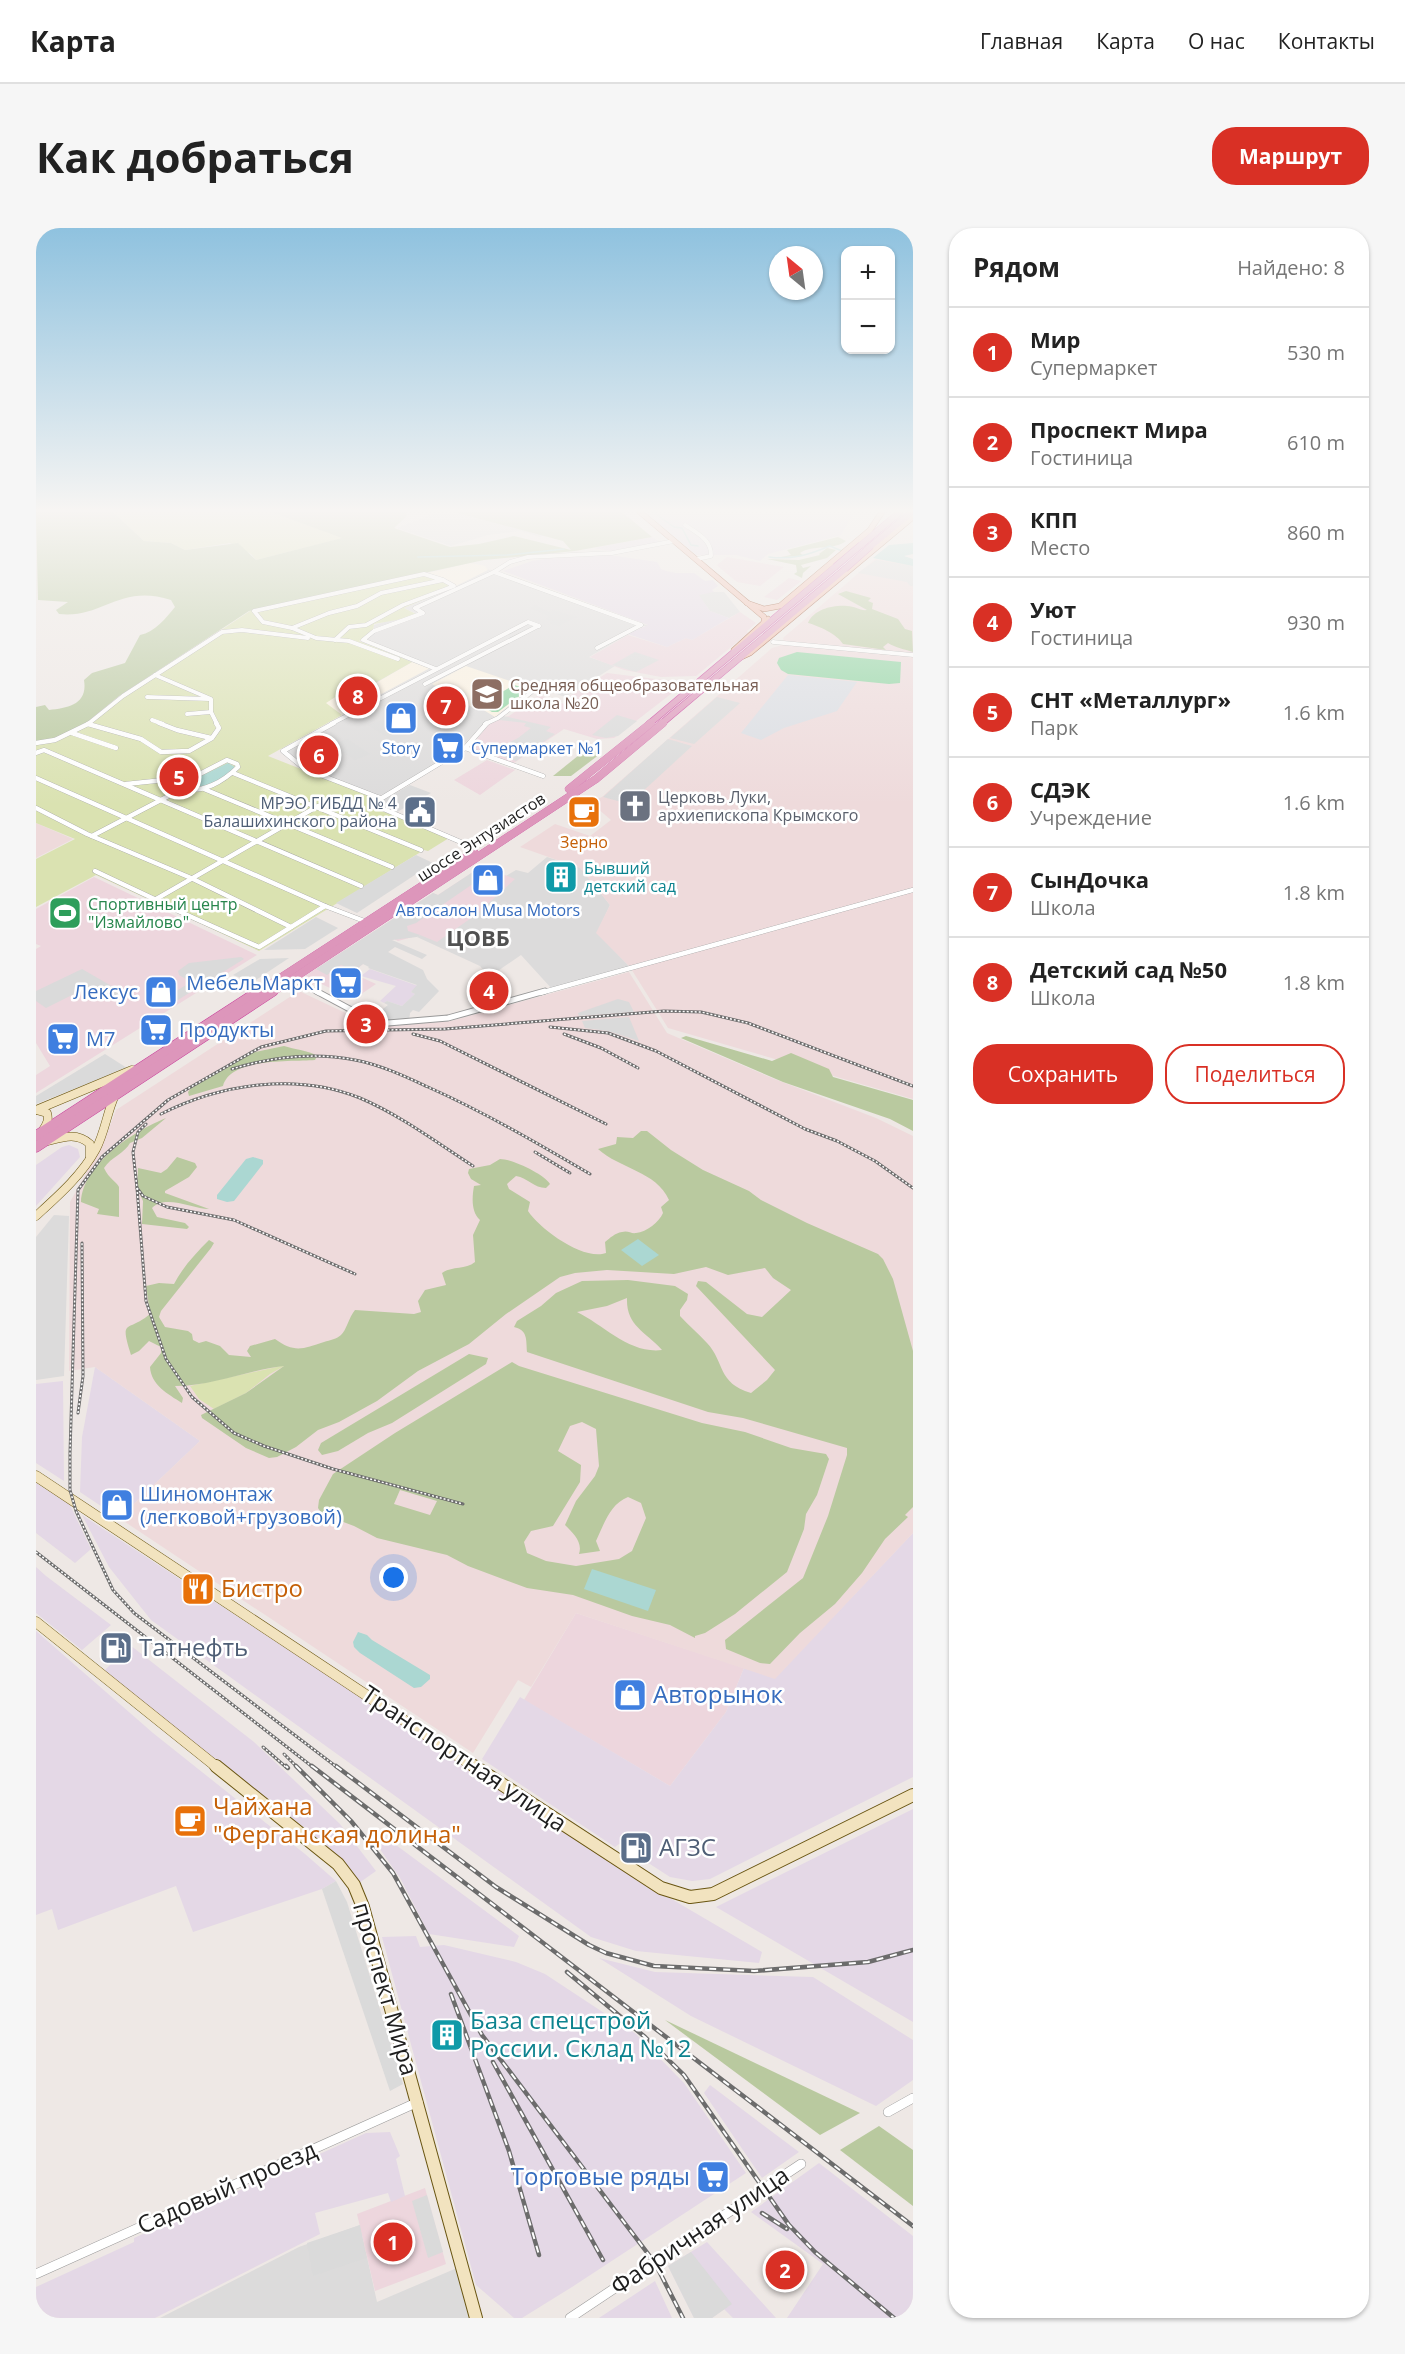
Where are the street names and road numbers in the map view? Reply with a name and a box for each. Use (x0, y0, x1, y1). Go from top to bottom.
street label: шоссе Энтузиастов (413, 787, 549, 887)
street label: Транспортная улица (356, 1677, 574, 1839)
street label: проспект Мира (346, 1898, 427, 2079)
street label: Садовый проезд (131, 2132, 322, 2241)
street label: Фабричная улица (603, 2158, 795, 2302)

